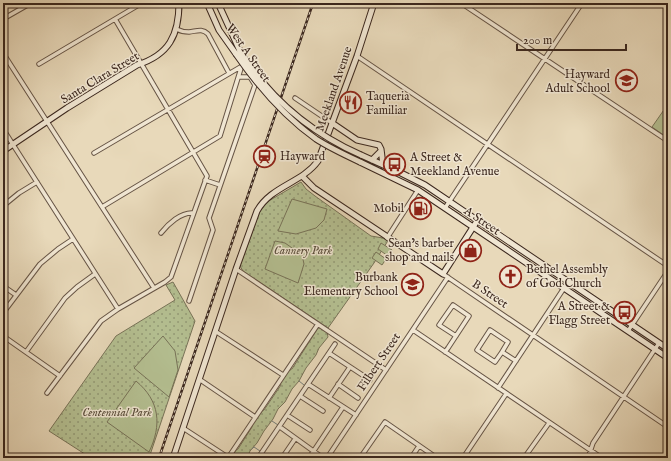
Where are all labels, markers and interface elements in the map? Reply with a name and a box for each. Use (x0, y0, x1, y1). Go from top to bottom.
street label: West A Street (222, 21, 274, 85)
scale bar (517, 26, 626, 52)
text: 200 m (523, 33, 552, 48)
street label: Meekland Avenue (312, 44, 356, 134)
street label: Santa Clara Street (58, 49, 142, 107)
place label: Hayward Adult School (544, 67, 611, 96)
school or university icon: Hayward Adult School (613, 68, 639, 94)
place label: Taqueria Familiar (366, 89, 410, 118)
restaurant icon: Taqueria Familiar (338, 90, 364, 116)
station icon: Hayward (252, 143, 278, 169)
place label: Hayward (280, 149, 326, 164)
place label: A Street & Meekland Avenue (409, 150, 500, 179)
bus stop icon: A Street & Meekland Avenue (381, 151, 407, 177)
fuel station icon: Mobil (407, 195, 433, 221)
place label: Mobil (374, 201, 405, 216)
street label: A Street (460, 203, 503, 239)
place label: Sean’s barber shop and nails (385, 236, 455, 266)
shop icon: Sean’s barber shop and nails (457, 237, 483, 263)
park label: Cannery Park (274, 243, 332, 258)
place label: Bethel Assembly of God Church (526, 262, 608, 291)
church icon: Bethel Assembly of God Church (498, 263, 524, 289)
place label: Burbank Elementary School (304, 270, 399, 299)
school or university icon: Burbank Elementary School (400, 271, 426, 297)
street label: B Street (469, 276, 511, 312)
place label: A Street & Flagg Street (548, 299, 610, 328)
bus stop icon: A Street & Flagg Street (612, 300, 638, 326)
street label: Filbert Street (354, 330, 404, 394)
park label: Centennial Park (82, 405, 152, 420)

